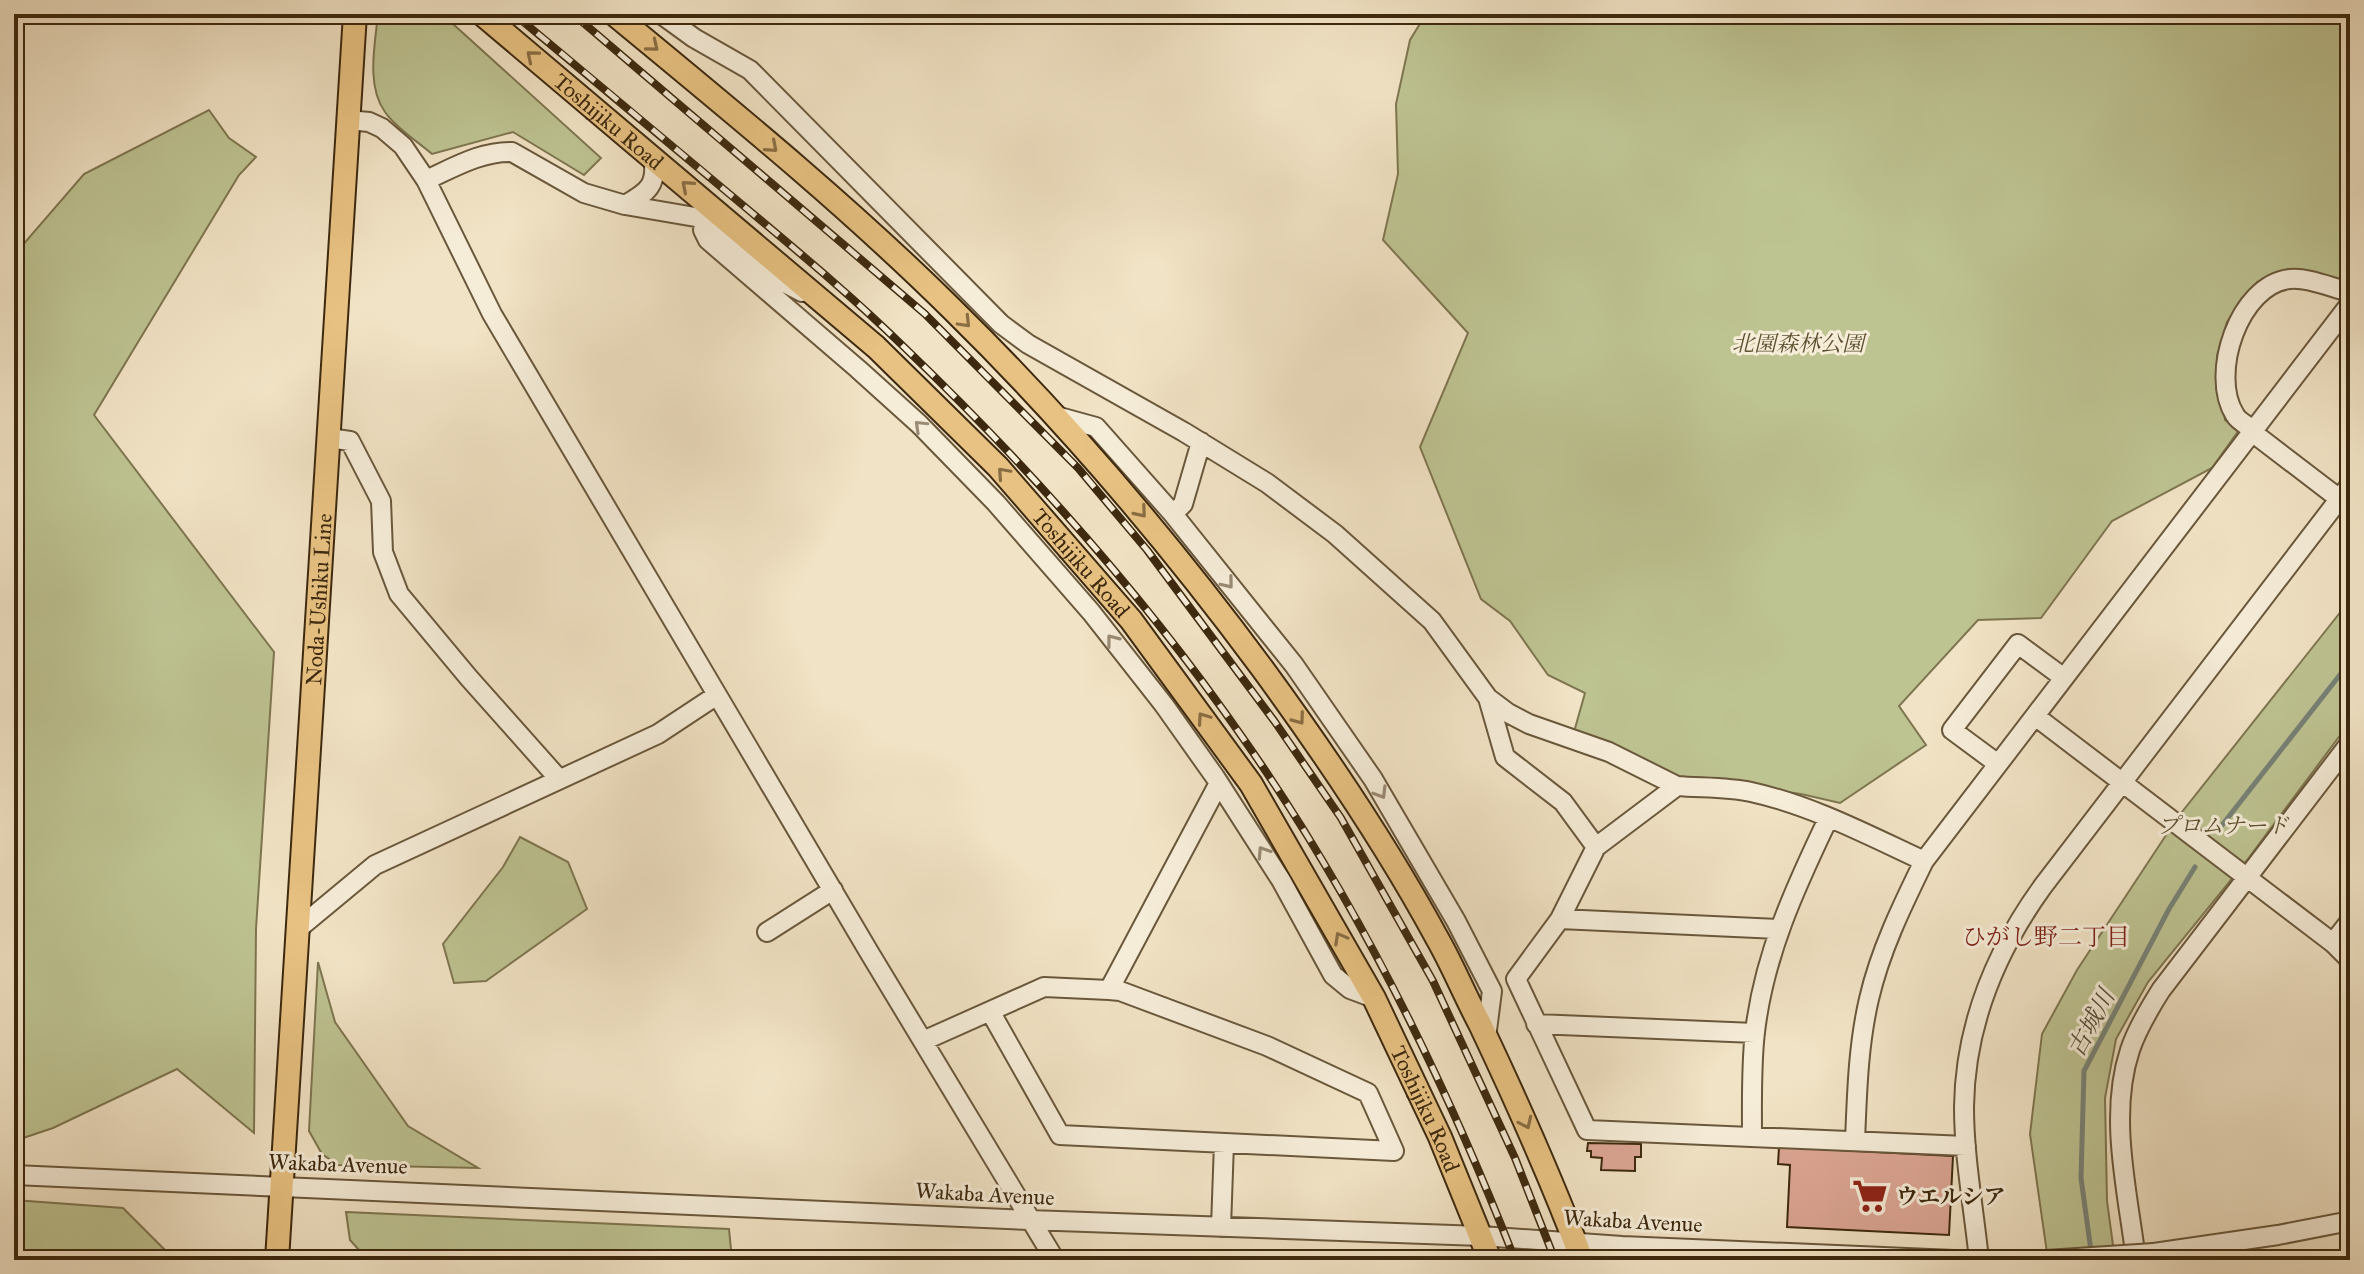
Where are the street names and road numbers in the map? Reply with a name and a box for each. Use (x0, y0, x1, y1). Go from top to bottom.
street label: Toshijiku Road (548, 67, 669, 175)
street label: Toshijiku Road (1027, 503, 1136, 623)
street label: Noda-Ushiku Line (300, 512, 337, 686)
street label: Toshijiku Road (1385, 1041, 1466, 1176)
street label: Wakaba Avenue (268, 1148, 408, 1180)
street label: Wakaba Avenue (915, 1177, 1055, 1211)
street label: Wakaba Avenue (1563, 1204, 1703, 1238)

